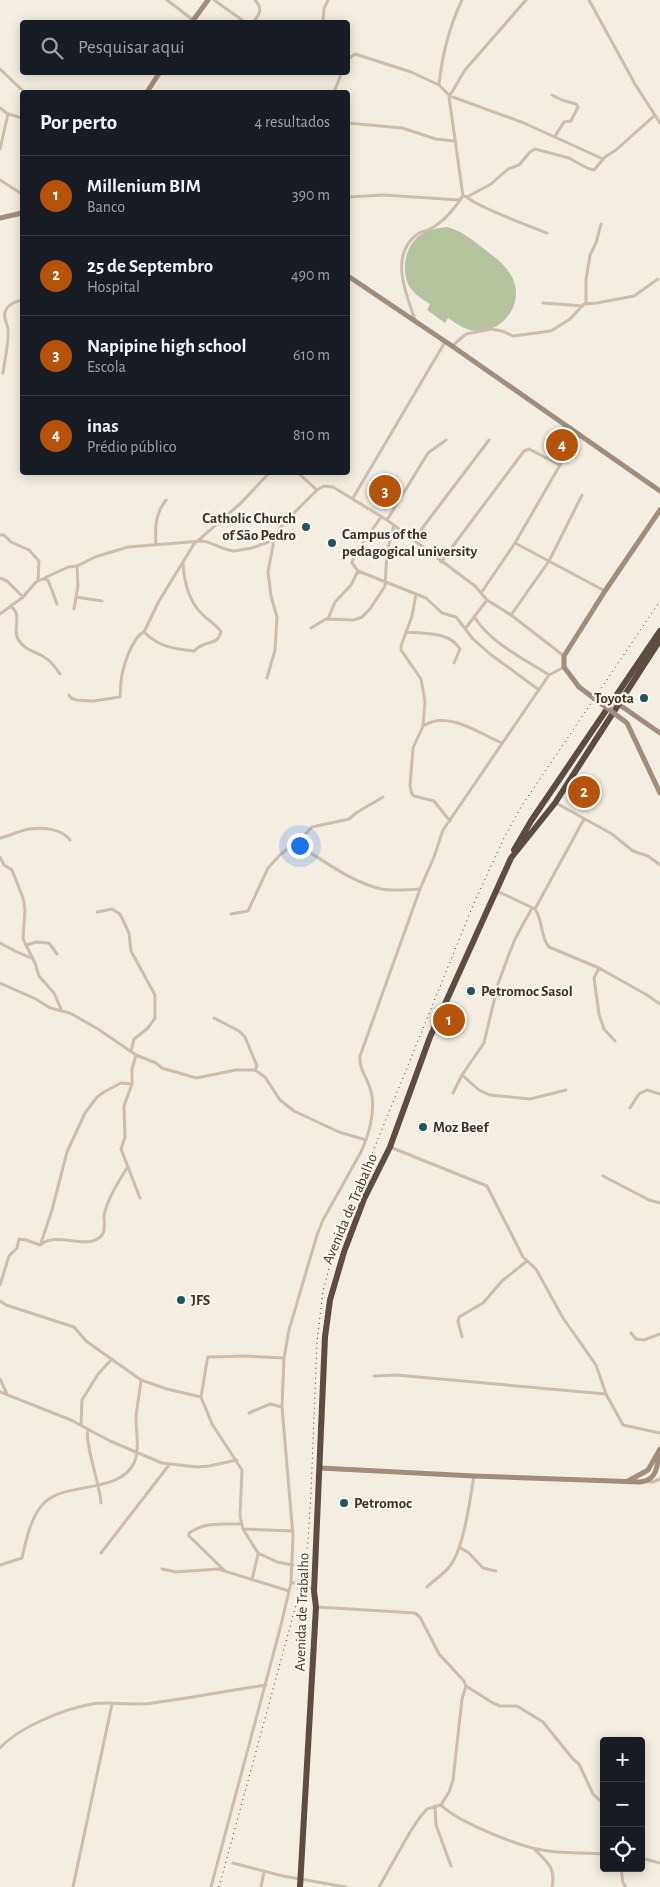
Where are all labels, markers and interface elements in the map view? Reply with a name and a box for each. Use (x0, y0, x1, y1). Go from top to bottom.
search box (20, 20, 350, 75)
icon: search (38, 34, 66, 62)
text: Pesquisar aqui (78, 38, 184, 57)
text: Por perto (40, 112, 117, 133)
text: 4 resultados (255, 114, 330, 130)
text: Millenium BIM (87, 177, 201, 196)
text: 1 (53, 187, 59, 203)
text: 390 m (292, 187, 330, 203)
text: Banco (87, 199, 125, 215)
text: 25 de Septembro (87, 257, 213, 276)
text: 2 (52, 267, 60, 283)
text: 490 m (291, 267, 330, 283)
text: Hospital (87, 279, 140, 295)
text: Napipine high school (87, 337, 246, 356)
text: 3 (53, 347, 59, 363)
text: 610 m (293, 347, 330, 363)
text: Escola (87, 359, 126, 375)
text: inas (87, 417, 118, 436)
pin: 4 (546, 426, 578, 464)
text: 4 (52, 427, 60, 443)
text: 810 m (293, 427, 330, 443)
text: Prédio público (87, 439, 177, 455)
pin: 3 (369, 472, 401, 510)
place label: Catholic Church of São Pedro (202, 511, 296, 543)
marker: Catholic Church of São Pedro (300, 521, 312, 533)
place label: Campus of the pedagogical university (342, 527, 477, 559)
marker: Campus of the pedagogical university (326, 537, 338, 549)
place label: Toyota (594, 691, 634, 706)
marker: Toyota (638, 692, 650, 704)
pin: 2 (568, 773, 600, 811)
your location (287, 833, 313, 859)
place label: Petromoc Sasol (481, 984, 573, 999)
marker: Petromoc Sasol (465, 985, 477, 997)
pin: 1 (433, 1001, 465, 1039)
place label: Moz Beef (433, 1120, 489, 1135)
marker: Moz Beef (417, 1121, 429, 1133)
street label: Avenida de Trabalho (320, 1151, 380, 1267)
place label: JFS (191, 1293, 210, 1308)
marker: JFS (175, 1294, 187, 1306)
place label: Petromoc (354, 1496, 412, 1511)
marker: Petromoc (338, 1497, 350, 1509)
street label: Avenida de Trabalho (292, 1552, 312, 1672)
map controls (600, 1737, 645, 1872)
button: + (600, 1737, 645, 1782)
button: − (600, 1782, 645, 1827)
button: locate (600, 1827, 645, 1872)

